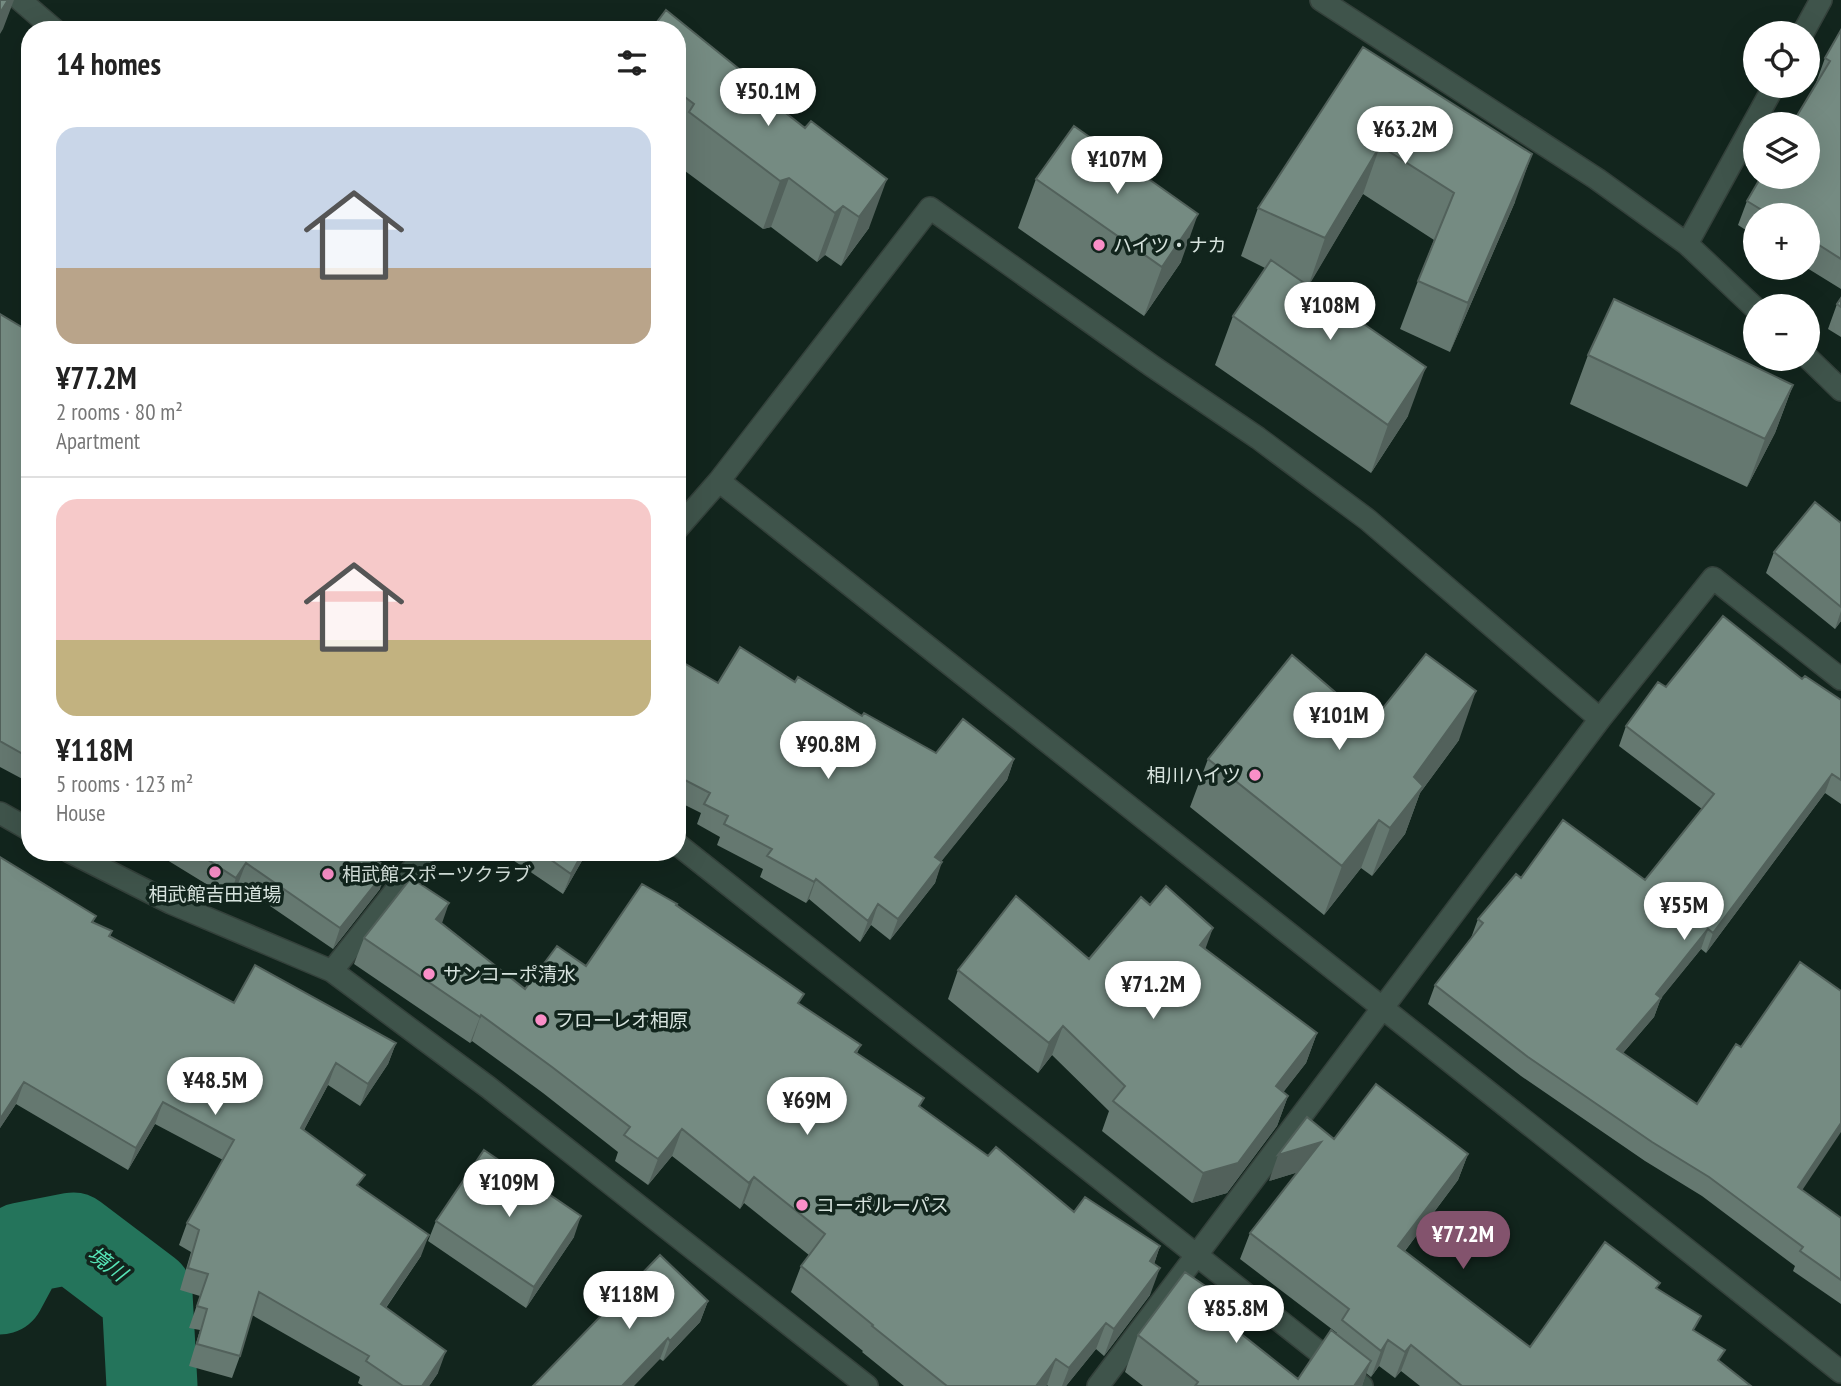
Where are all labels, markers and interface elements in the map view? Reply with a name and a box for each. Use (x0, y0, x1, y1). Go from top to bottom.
map controls (1743, 21, 1820, 371)
button: locate (1743, 21, 1820, 98)
text: 14 homes (56, 44, 161, 83)
icon: filters (613, 44, 651, 82)
pin: ¥50.1M (711, 68, 825, 128)
text: ¥50.1M (736, 76, 800, 105)
pin: ¥63.2M (1348, 106, 1462, 166)
button: layers (1743, 112, 1820, 189)
text: ¥63.2M (1373, 114, 1437, 143)
pin: ¥107M (1068, 136, 1166, 196)
text: ¥107M (1087, 144, 1147, 173)
icon: home (291, 172, 417, 298)
button: + (1743, 203, 1820, 280)
place label: ハイツ・ナカ (1113, 233, 1227, 257)
marker: ハイツ・ナカ (1091, 237, 1107, 253)
pin: ¥108M (1281, 282, 1379, 342)
text: ¥108M (1300, 290, 1360, 319)
button: − (1743, 294, 1820, 371)
text: ¥77.2M (56, 358, 137, 397)
text: 2 rooms · 80 m² (56, 397, 183, 426)
text: Apartment (56, 426, 140, 455)
icon: home (291, 544, 417, 670)
pin: ¥101M (1290, 692, 1388, 752)
text: ¥101M (1309, 700, 1369, 729)
pin: ¥90.8M (771, 722, 885, 781)
text: ¥90.8M (796, 729, 860, 758)
text: ¥118M (56, 730, 133, 769)
place label: 相川ハイツ (1146, 763, 1241, 787)
marker: 相川ハイツ (1247, 767, 1263, 783)
text: 5 rooms · 123 m² (56, 769, 193, 798)
text: House (56, 798, 106, 827)
place label: 相武館スポーツクラブ (342, 862, 532, 886)
marker: 相武館吉田道場 (207, 864, 223, 880)
marker: 相武館スポーツクラブ (320, 866, 336, 882)
place label: 相武館吉田道場 (148, 882, 282, 906)
pin: ¥55M (1643, 883, 1725, 942)
text: ¥55M (1660, 890, 1708, 919)
place label: サンコーポ清水 (443, 962, 576, 986)
pin: ¥71.2M (1096, 962, 1210, 1021)
marker: サンコーポ清水 (421, 966, 437, 982)
text: ¥71.2M (1121, 969, 1185, 998)
place label: フローレオ相原 (555, 1008, 688, 1032)
marker: フローレオ相原 (533, 1012, 549, 1028)
pin: ¥48.5M (158, 1058, 272, 1117)
text: ¥48.5M (183, 1065, 247, 1094)
pin: ¥69M (766, 1078, 848, 1137)
text: ¥69M (783, 1085, 831, 1114)
pin: ¥109M (460, 1160, 558, 1219)
text: ¥109M (479, 1167, 539, 1196)
place label: コーポルーパス (816, 1193, 949, 1217)
marker: コーポルーパス (794, 1197, 810, 1213)
pin: ¥77.2M (1406, 1212, 1520, 1271)
text: ¥77.2M (1432, 1219, 1494, 1248)
water label: 境川 (82, 1240, 134, 1288)
pin: ¥118M (580, 1272, 678, 1331)
text: ¥118M (599, 1279, 659, 1308)
pin: ¥85.8M (1179, 1286, 1293, 1345)
text: ¥85.8M (1204, 1293, 1268, 1322)

